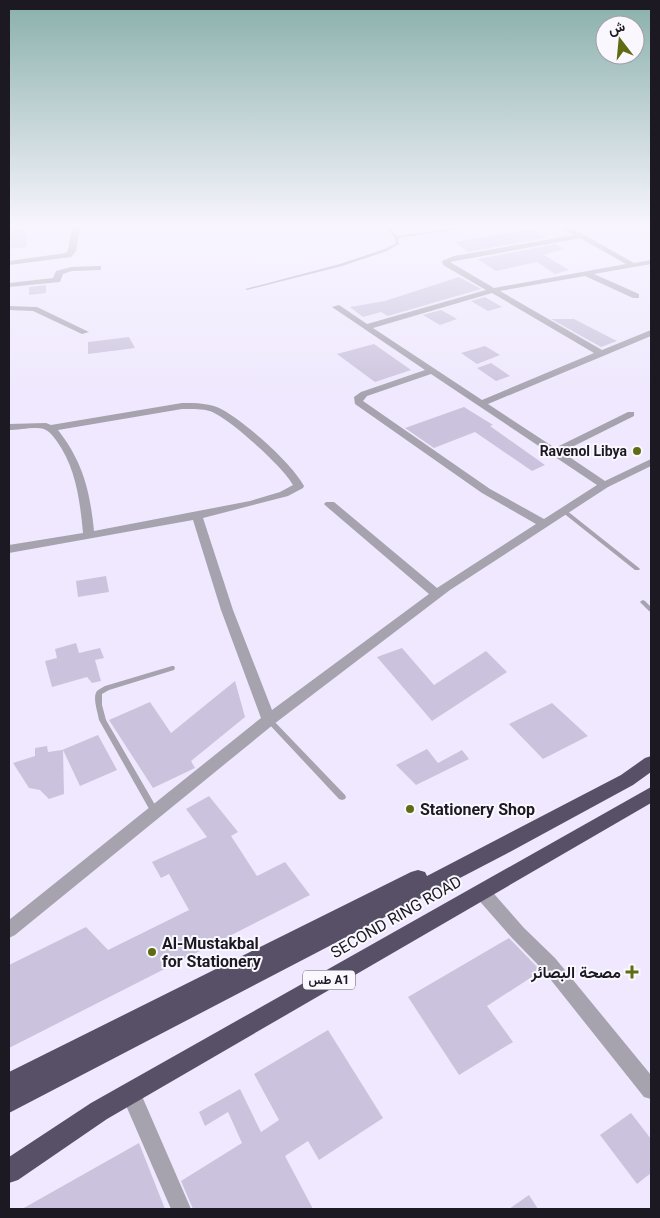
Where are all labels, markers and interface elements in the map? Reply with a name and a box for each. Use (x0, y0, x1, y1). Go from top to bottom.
north arrow (595, 15, 645, 65)
text: ش (606, 17, 627, 38)
place label: Ravenol Libya (540, 443, 628, 459)
marker: Ravenol Libya (631, 445, 643, 457)
place label: Stationery Shop (420, 800, 535, 819)
marker: Stationery Shop (404, 803, 416, 815)
street label: SECOND RING ROAD (327, 872, 465, 962)
place label: Al-Mustakbal for Stationery (162, 934, 262, 971)
marker: Al-Mustakbal for Stationery (146, 946, 158, 958)
place label: مصحة البصائر (530, 963, 621, 983)
marker: مصحة البصائر (625, 965, 639, 979)
road number: طس A1 (303, 970, 355, 990)

